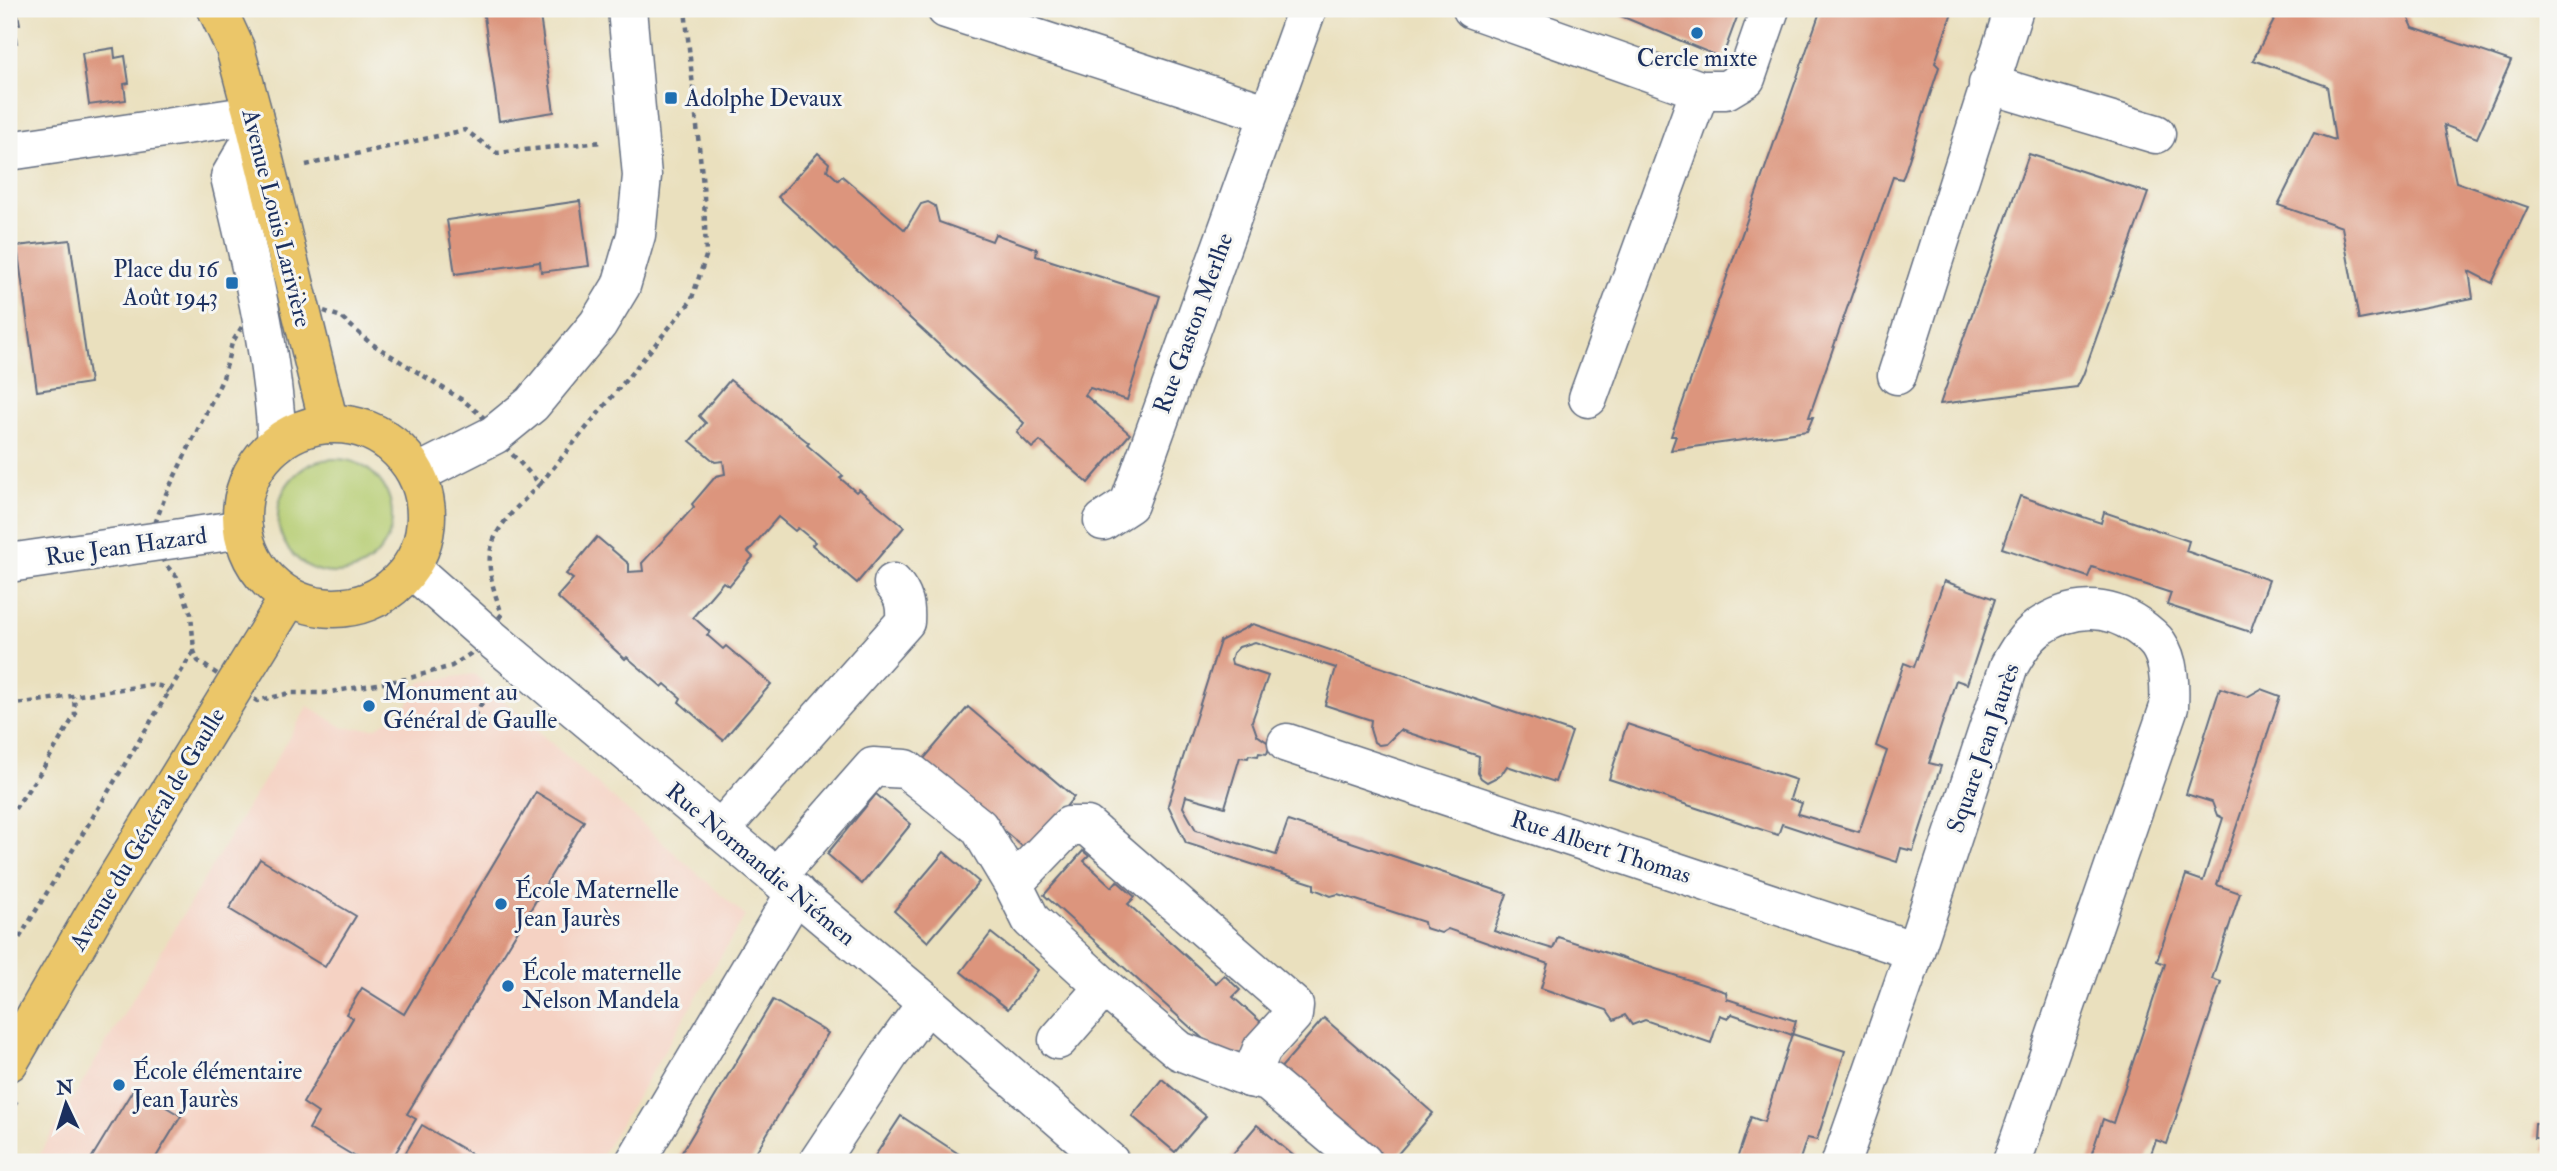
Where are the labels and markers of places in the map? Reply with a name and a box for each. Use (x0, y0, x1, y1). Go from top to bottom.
marker: Cercle mixte (1689, 25, 1705, 41)
place label: Cercle mixte (1637, 43, 1757, 74)
place label: Adolphe Devaux (684, 83, 842, 114)
marker: Adolphe Devaux (663, 90, 679, 106)
place label: Place du 16 Août 1943 (113, 254, 220, 313)
marker: Place du 16 Août 1943 (224, 275, 240, 291)
place label: Monument au Général de Gaulle (383, 677, 557, 736)
marker: Monument au Général de Gaulle (361, 698, 377, 714)
place label: École Maternelle Jean Jaurès (514, 874, 679, 934)
marker: École Maternelle Jean Jaurès (493, 896, 509, 912)
place label: École maternelle Nelson Mandela (522, 956, 681, 1016)
marker: École maternelle Nelson Mandela (500, 978, 516, 994)
place label: École élémentaire Jean Jaurès (132, 1055, 302, 1115)
marker: École élémentaire Jean Jaurès (111, 1077, 127, 1093)

